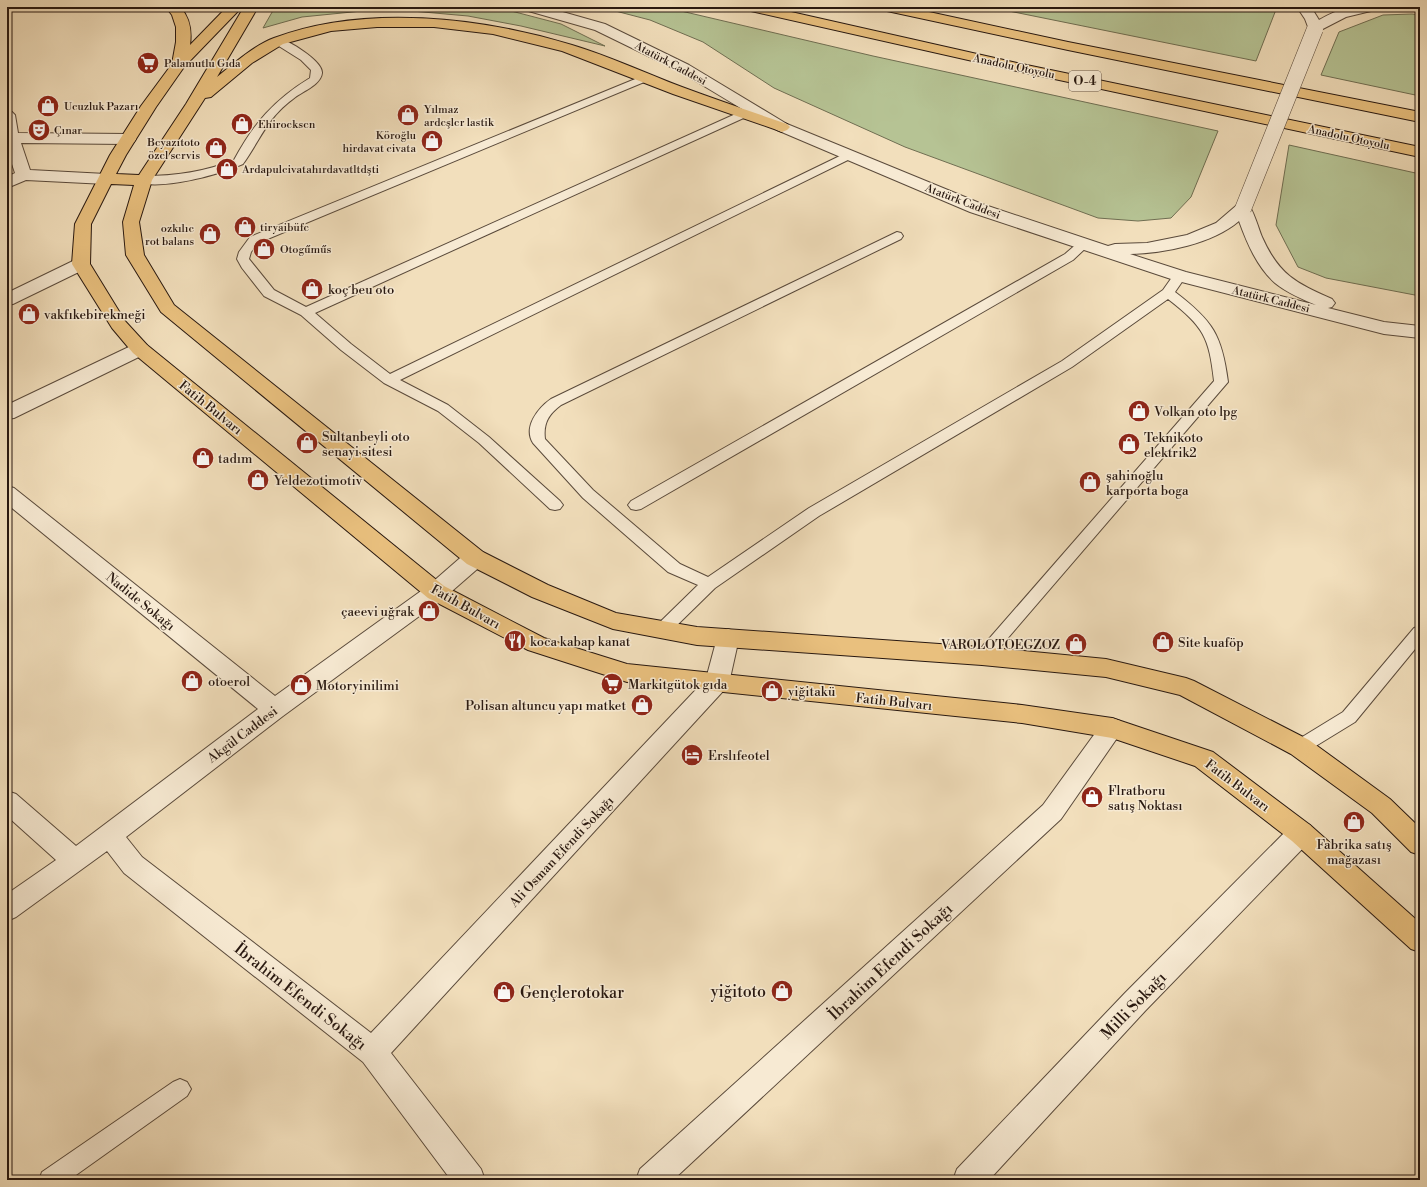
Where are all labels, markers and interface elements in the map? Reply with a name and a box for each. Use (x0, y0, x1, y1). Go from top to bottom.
street label: Atatürk Caddesi (631, 39, 709, 89)
supermarket icon: Palamutlu Gıda (135, 50, 161, 76)
street label: Anadolu Otoyolu (971, 51, 1057, 83)
place label: Palamutlu Gıda (164, 57, 241, 71)
road number: O-4 (1069, 71, 1101, 91)
shop icon: Ucuzluk Pazarı (35, 93, 61, 119)
place label: Ucuzluk Pazarı (64, 100, 139, 114)
shop icon: Yılmaz ardeşler lastik (395, 102, 421, 128)
place label: Yılmaz ardeşler lastik (423, 103, 495, 130)
shop icon: Ehiroeksen (229, 111, 255, 137)
theatre icon: Çınar (26, 117, 52, 143)
place label: Ehiroeksen (258, 118, 316, 132)
street label: Anadolu Otoyolu (1306, 122, 1392, 154)
place label: Çınar (54, 124, 82, 138)
shop icon: Köroğlu hirdavat civata (419, 128, 445, 154)
place label: Köroğlu hirdavat civata (342, 129, 417, 156)
shop icon: Beyazıtoto özel servis (203, 135, 229, 161)
place label: Beyazıtoto özel servis (146, 136, 200, 163)
shop icon: Ardapulcivatahırdavatltdşti (214, 156, 240, 182)
place label: Ardapulcivatahırdavatltdşti (241, 163, 380, 177)
street label: Atatürk Caddesi (922, 181, 1003, 223)
shop icon: tiryaibüfe (232, 214, 258, 240)
shop icon: ozkılıc rot balans (197, 221, 223, 247)
place label: tiryaibüfe (260, 221, 309, 235)
place label: ozkılıc rot balans (145, 222, 194, 249)
shop icon: Otogűműs (251, 236, 277, 262)
place label: Otogűműs (280, 243, 331, 257)
shop icon: koç beu oto (299, 276, 325, 302)
place label: koç beu oto (328, 282, 394, 298)
street label: Atatürk Caddesi (1229, 283, 1311, 316)
shop icon: vakfıkebirekmeği (16, 301, 42, 327)
place label: vakfıkebirekmeği (43, 307, 146, 323)
street label: Fatih Bulvarı (175, 377, 245, 438)
shop icon: Volkan oto lpg (1126, 398, 1152, 424)
place label: Volkan oto lpg (1153, 404, 1237, 420)
place label: Sultanbeyli oto senayi sitesi (322, 429, 410, 460)
shop icon: Sultanbeyli oto senayi sitesi (294, 430, 320, 456)
place label: Teknikoto elektrik2 (1144, 430, 1203, 461)
shop icon: Teknikoto elektrik2 (1116, 431, 1142, 457)
shop icon: tadım (190, 445, 216, 471)
place label: tadım (218, 451, 253, 467)
shop icon: Yeldezotimotiv (245, 467, 271, 493)
place label: şahinoğlu karporta boga (1106, 468, 1189, 499)
shop icon: şahinoğlu karporta boga (1077, 469, 1103, 495)
place label: Yeldezotimotiv (273, 473, 363, 489)
street label: Nadide Sokağı (103, 569, 178, 634)
street label: Fatih Bulvarı (428, 581, 503, 633)
shop icon: çaeevi uğrak (416, 598, 442, 624)
place label: çaeevi uğrak (341, 604, 415, 620)
restaurant icon: koca kabap kanat (502, 628, 528, 654)
shop icon: Site kuaföp (1150, 629, 1176, 655)
shop icon: VAROLOTOEGZOZ (1063, 631, 1089, 657)
place label: koca kabap kanat (530, 634, 631, 650)
place label: Site kuaföp (1178, 635, 1244, 651)
place label: VAROLOTOEGZOZ (940, 637, 1060, 653)
shop icon: otoerol (179, 668, 205, 694)
supermarket icon: Markitgütok gıda (599, 671, 625, 697)
shop icon: Motoryinilimi (288, 672, 314, 698)
place label: otoerol (208, 674, 250, 690)
place label: Markitgütok gıda (628, 677, 728, 693)
place label: Motoryinilimi (316, 678, 399, 694)
shop icon: yiğitakü (759, 678, 785, 704)
place label: yiğitakü (787, 684, 836, 700)
street label: Fatih Bulvarı (855, 690, 933, 714)
shop icon: Polisan altuncu yapı matket (629, 692, 655, 718)
place label: Polisan altuncu yapı matket (465, 698, 626, 714)
street label: Akgül Caddesi (204, 703, 281, 767)
hotel icon: Erslıfeotel (679, 742, 705, 768)
place label: Erslıfeotel (708, 748, 770, 764)
street label: Fatih Bulvarı (1202, 756, 1273, 815)
place label: Flratboru satış Noktası (1108, 783, 1183, 814)
shop icon: Flratboru satış Noktası (1079, 784, 1105, 810)
street label: Ali Osman Efendi Sokağı (506, 793, 617, 911)
shop icon: Fabrika satış mağazası (1341, 809, 1367, 835)
place label: Fabrika satış mağazası (1316, 837, 1392, 868)
street label: İbrahim Efendi Sokağı (823, 897, 957, 1025)
street label: İbrahim Efendi Sokağı (230, 937, 372, 1055)
street label: Milli Sokağı (1097, 968, 1171, 1044)
shop icon: yiğitoto (769, 978, 795, 1004)
shop icon: Gençlerotokar (491, 979, 517, 1005)
place label: yiğitoto (710, 982, 766, 1002)
place label: Gençlerotokar (520, 983, 624, 1003)

